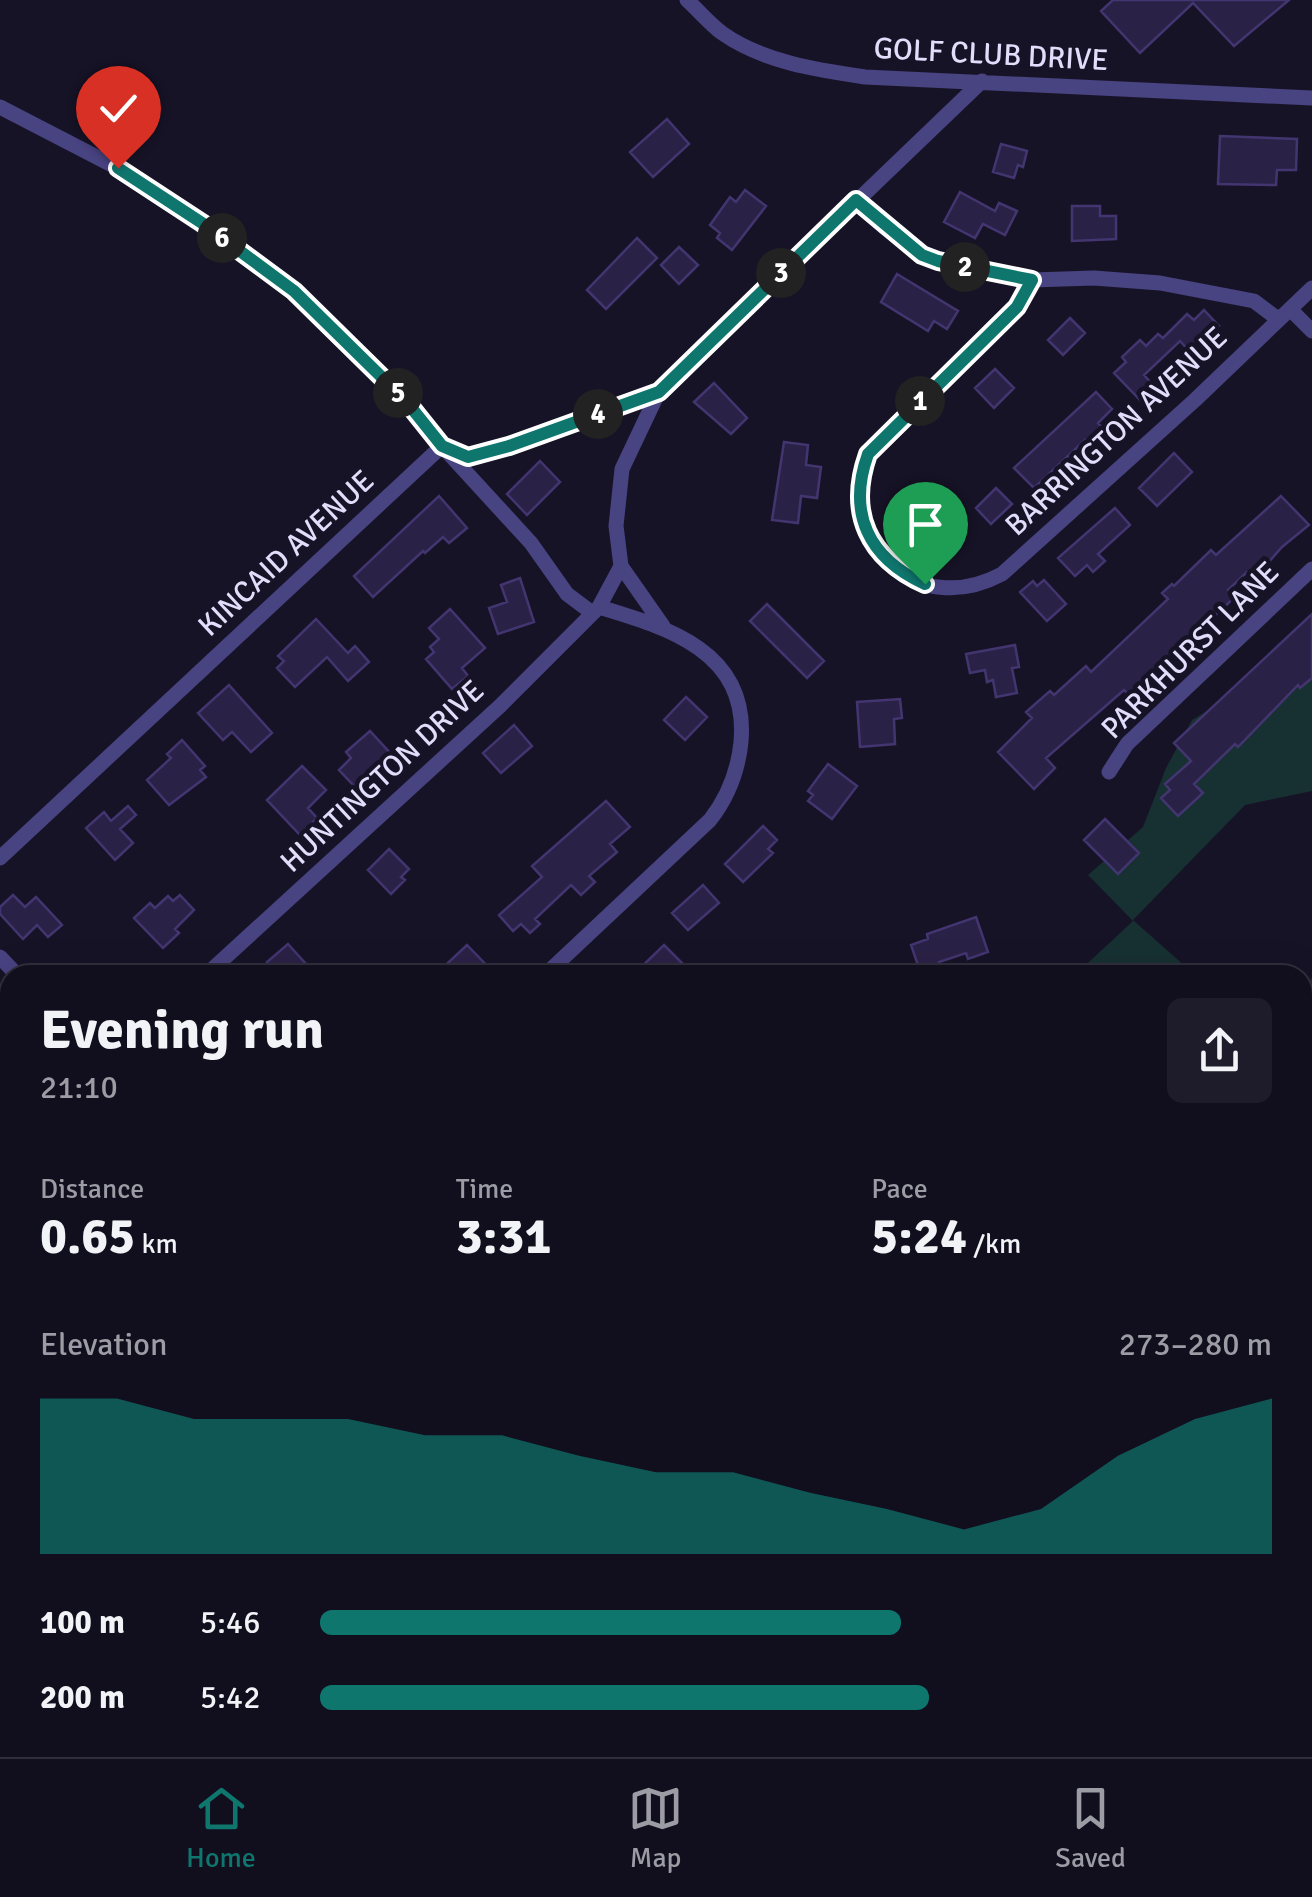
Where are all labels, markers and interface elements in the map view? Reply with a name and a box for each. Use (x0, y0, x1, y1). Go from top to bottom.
street label: GOLF CLUB DRIVE (873, 30, 1109, 79)
pin (76, 66, 161, 169)
icon: check (91, 81, 146, 136)
pin: 6 (197, 213, 247, 263)
text: 6 (214, 221, 230, 255)
pin: 2 (940, 242, 990, 292)
pin: 3 (756, 248, 806, 298)
text: 2 (957, 250, 973, 284)
text: 3 (773, 256, 789, 290)
street label: BARRINGTON AVENUE (998, 319, 1235, 544)
pin: 5 (373, 368, 423, 418)
text: 5 (390, 376, 406, 410)
pin: 1 (895, 376, 945, 426)
text: 1 (912, 384, 928, 418)
pin: 4 (573, 389, 623, 439)
text: 4 (590, 397, 606, 431)
street label: KINCAID AVENUE (191, 462, 382, 644)
pin (883, 482, 968, 585)
icon: arrive (898, 497, 953, 552)
street label: PARKHURST LANE (1094, 554, 1287, 747)
street label: HUNTINGTON DRIVE (273, 672, 492, 880)
text: Evening run (40, 996, 324, 1064)
button: share (1167, 998, 1272, 1103)
text: 21:10 (40, 1068, 118, 1107)
text: Distance (40, 1172, 144, 1206)
text: Time (456, 1172, 513, 1206)
text: Pace (871, 1172, 928, 1206)
text: 0.65 (40, 1206, 135, 1268)
text: 3:31 (456, 1206, 551, 1268)
text: 5:24 (871, 1206, 967, 1268)
text: km (135, 1227, 178, 1261)
text: /km (967, 1227, 1021, 1261)
text: Elevation (40, 1325, 167, 1364)
text: 273–280 m (1119, 1325, 1272, 1364)
text: 100 m (40, 1603, 125, 1642)
text: 5:46 (200, 1603, 260, 1642)
text: 200 m (40, 1678, 125, 1717)
text: 5:42 (200, 1678, 260, 1717)
tab: Home (186, 1781, 256, 1875)
tab: Map (628, 1781, 683, 1875)
tab: Saved (1055, 1781, 1126, 1875)

